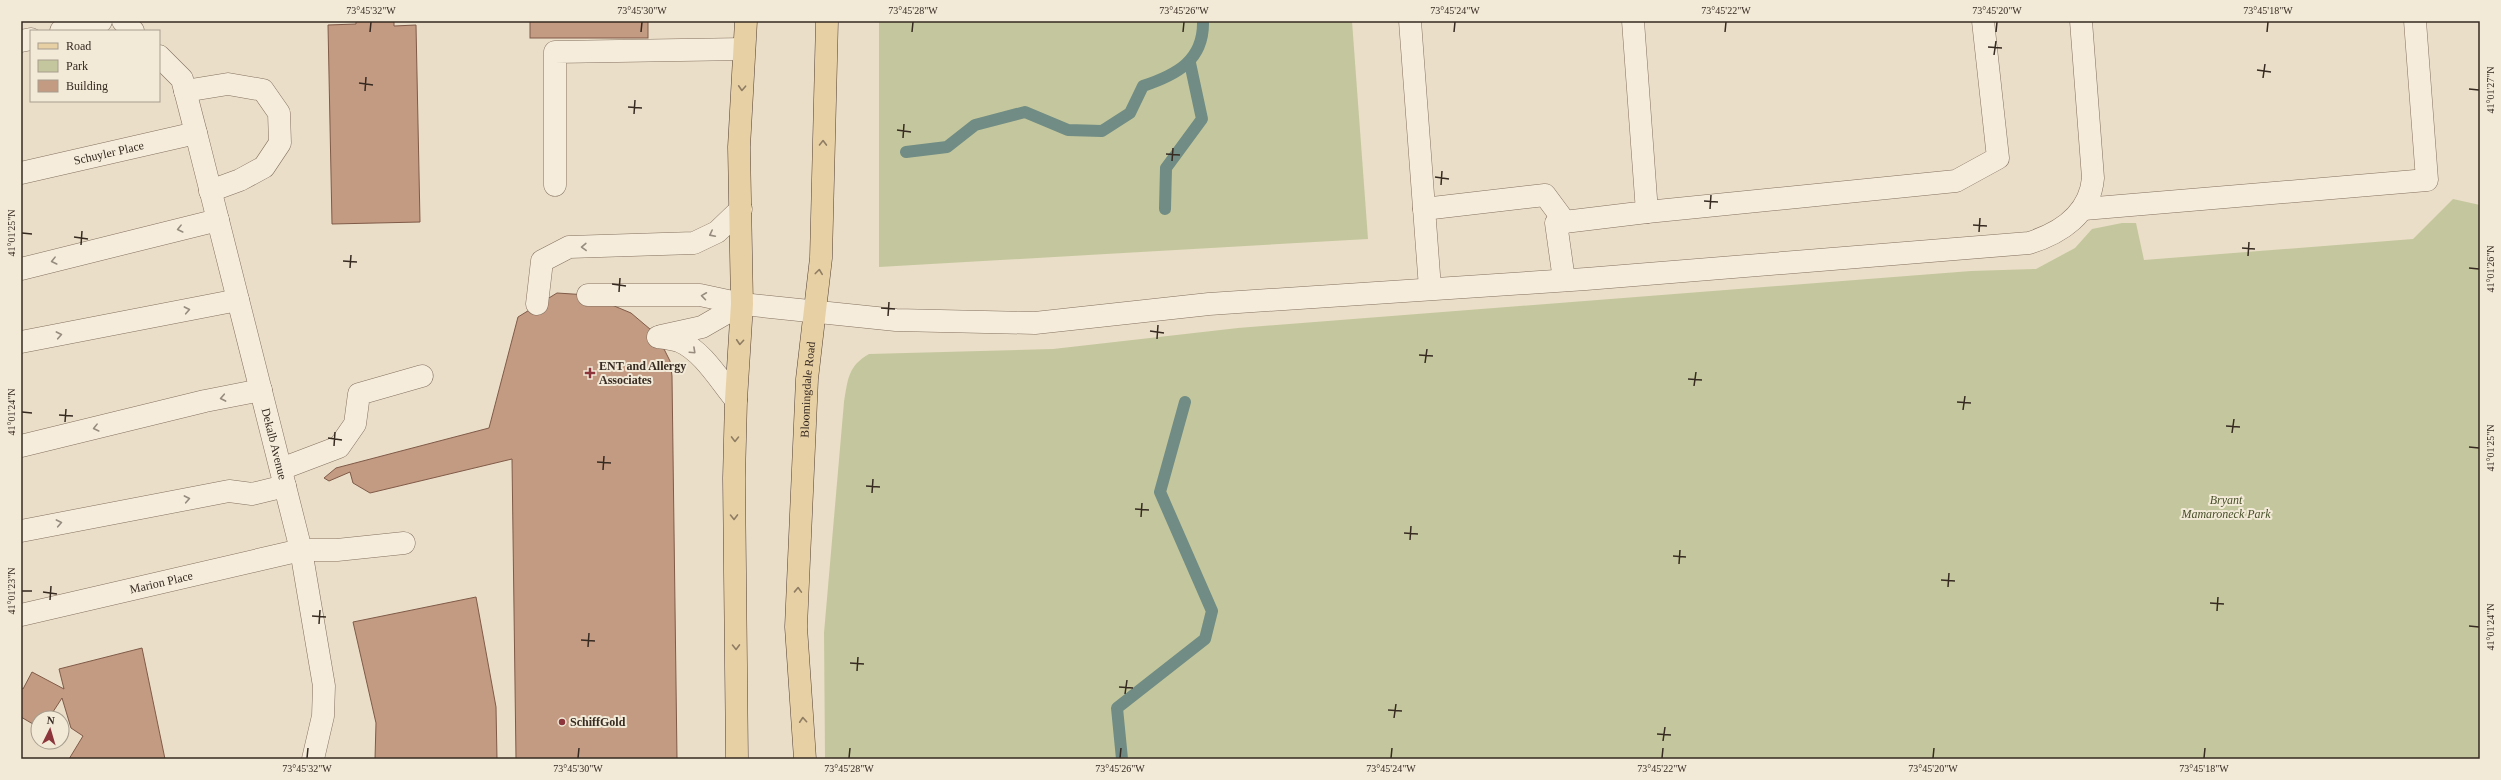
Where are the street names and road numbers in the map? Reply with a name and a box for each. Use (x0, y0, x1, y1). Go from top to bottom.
street label: Schuyler Place (72, 138, 145, 168)
street label: Bloomingdale Road (797, 341, 818, 438)
street label: Dekalb Avenue (258, 406, 290, 481)
street label: Marion Place (128, 568, 194, 597)

